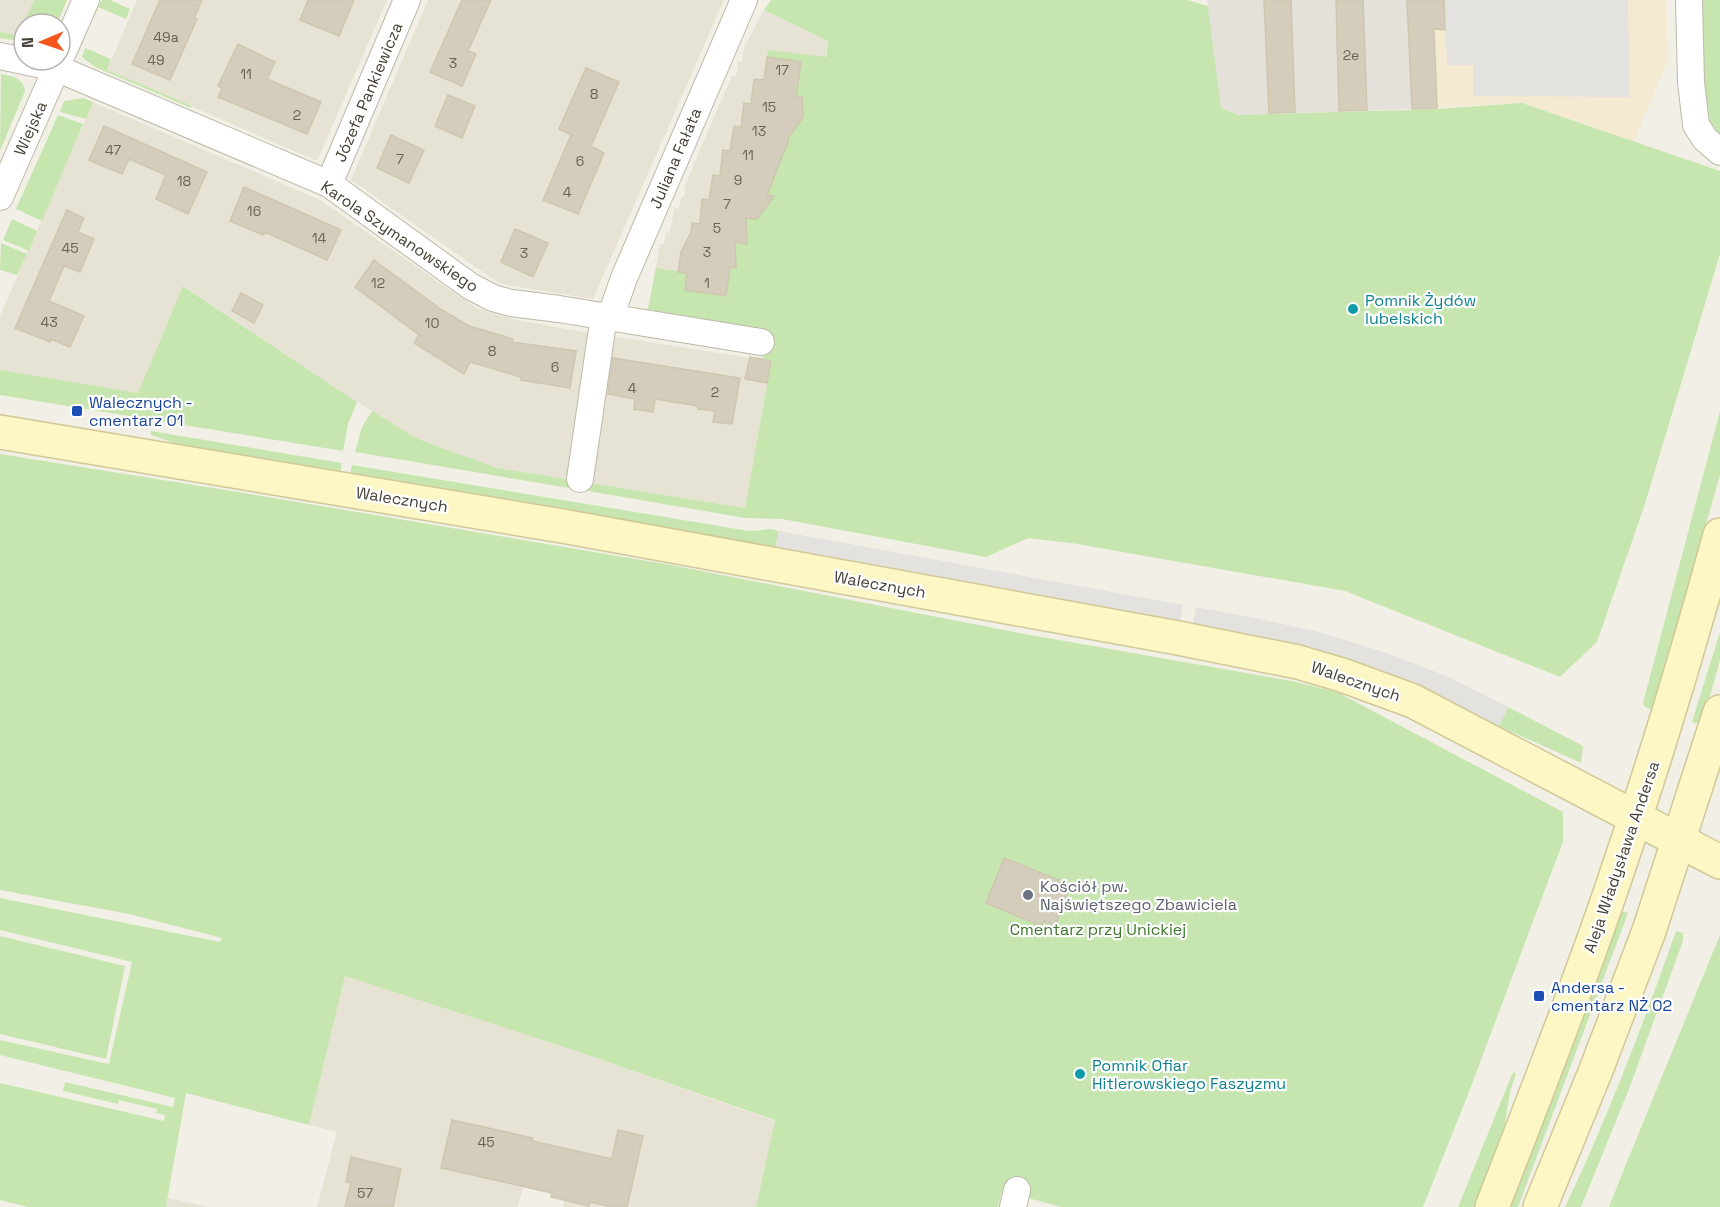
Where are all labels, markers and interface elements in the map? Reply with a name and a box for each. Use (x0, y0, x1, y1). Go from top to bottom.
north arrow (12, 12, 72, 72)
street label: Józefa Pankiewicza (330, 19, 407, 165)
house number: 49a (153, 28, 179, 46)
text: N (17, 37, 38, 48)
house number: 2e (1343, 46, 1359, 64)
house number: 49 (147, 51, 165, 69)
house number: 3 (449, 54, 457, 72)
house number: 17 (775, 61, 789, 79)
house number: 11 (240, 65, 252, 83)
house number: 8 (590, 85, 599, 103)
street label: Wiejska (9, 98, 52, 159)
house number: 15 (762, 98, 776, 116)
street label: Juliana Fałata (645, 104, 706, 212)
house number: 2 (293, 106, 301, 124)
house number: 13 (752, 122, 766, 140)
house number: 47 (105, 141, 121, 159)
house number: 11 (742, 146, 754, 164)
house number: 7 (396, 150, 404, 168)
house number: 6 (576, 152, 584, 170)
house number: 9 (734, 171, 742, 189)
house number: 18 (177, 172, 192, 190)
street label: Karola Szymanowskiego (317, 176, 483, 297)
house number: 4 (563, 183, 572, 201)
house number: 7 (723, 195, 731, 213)
house number: 16 (247, 202, 261, 220)
house number: 5 (713, 219, 721, 237)
house number: 14 (312, 229, 327, 247)
house number: 45 (61, 239, 79, 257)
house number: 3 (703, 243, 711, 261)
house number: 3 (520, 244, 528, 262)
house number: 12 (371, 274, 385, 292)
house number: 1 (704, 274, 710, 292)
place label: Pomnik Żydów lubelskich (1365, 290, 1476, 329)
marker: Pomnik Żydów lubelskich (1346, 302, 1360, 316)
house number: 43 (40, 313, 58, 331)
house number: 10 (425, 314, 439, 332)
house number: 8 (488, 342, 497, 360)
house number: 6 (551, 358, 559, 376)
house number: 4 (628, 379, 637, 397)
house number: 2 (711, 383, 719, 401)
place label: Walecznych - cmentarz 01 (89, 392, 193, 431)
marker: Walecznych - cmentarz 01 (70, 404, 84, 418)
street label: Walecznych (354, 482, 449, 517)
street label: Walecznych (832, 566, 927, 603)
street label: Walecznych (1308, 656, 1403, 707)
street label: Aleja Władysława Andersa (1579, 758, 1664, 956)
place label: Kościół pw. Najświętszego Zbawiciela (1040, 876, 1237, 915)
marker: Kościół pw. Najświętszego Zbawiciela (1021, 888, 1035, 902)
park label: Cmentarz przy Unickiej (1010, 919, 1186, 940)
place label: Andersa - cmentarz NŻ 02 (1551, 977, 1672, 1016)
marker: Andersa - cmentarz NŻ 02 (1532, 989, 1546, 1003)
place label: Pomnik Ofiar Hitlerowskiego Faszyzmu (1092, 1055, 1286, 1094)
marker: Pomnik Ofiar Hitlerowskiego Faszyzmu (1073, 1067, 1087, 1081)
house number: 45 (477, 1133, 495, 1151)
house number: 57 (357, 1184, 373, 1202)

